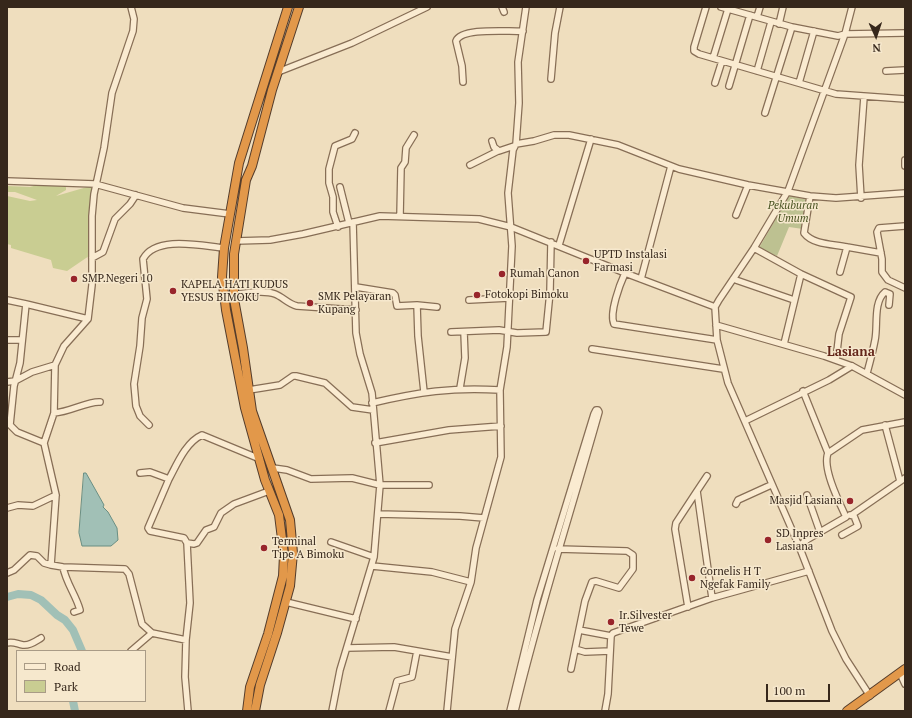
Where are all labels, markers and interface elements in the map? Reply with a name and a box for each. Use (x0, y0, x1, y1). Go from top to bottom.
north arrow (856, 16, 896, 56)
text: N (872, 41, 881, 55)
park label: Pekuburan Umum (768, 199, 818, 225)
place label: UPTD Instalasi Farmasi (594, 248, 667, 274)
marker: UPTD Instalasi Farmasi (581, 256, 591, 266)
place label: Rumah Canon (510, 267, 579, 281)
marker: Rumah Canon (497, 269, 507, 279)
place label: SMP.Negeri 10 (82, 272, 153, 286)
marker: SMP.Negeri 10 (69, 274, 79, 284)
place label: KAPELA HATI KUDUS YESUS BIMOKU (181, 278, 288, 304)
marker: KAPELA HATI KUDUS YESUS BIMOKU (168, 286, 178, 296)
place label: Fotokopi Bimoku (485, 288, 569, 302)
place label: SMK Pelayaran Kupang (318, 290, 391, 316)
marker: Fotokopi Bimoku (472, 290, 482, 300)
marker: SMK Pelayaran Kupang (305, 298, 315, 308)
district label: Lasiana (827, 344, 875, 360)
place label: Masjid Lasiana (770, 494, 842, 508)
marker: Masjid Lasiana (845, 496, 855, 506)
place label: SD Inpres Lasiana (776, 527, 824, 553)
place label: Terminal Tipe A Bimoku (272, 535, 344, 561)
marker: SD Inpres Lasiana (763, 535, 773, 545)
marker: Terminal Tipe A Bimoku (259, 543, 269, 553)
place label: Cornelis H T Ngefak Family (700, 565, 770, 591)
marker: Cornelis H T Ngefak Family (687, 573, 697, 583)
place label: Ir.Silvester Tewe (619, 609, 672, 635)
marker: Ir.Silvester Tewe (606, 617, 616, 627)
legend (16, 650, 146, 702)
text: Road (54, 659, 81, 674)
scale bar (768, 676, 832, 702)
text: Park (54, 679, 78, 694)
text: 100 m (773, 683, 805, 698)

